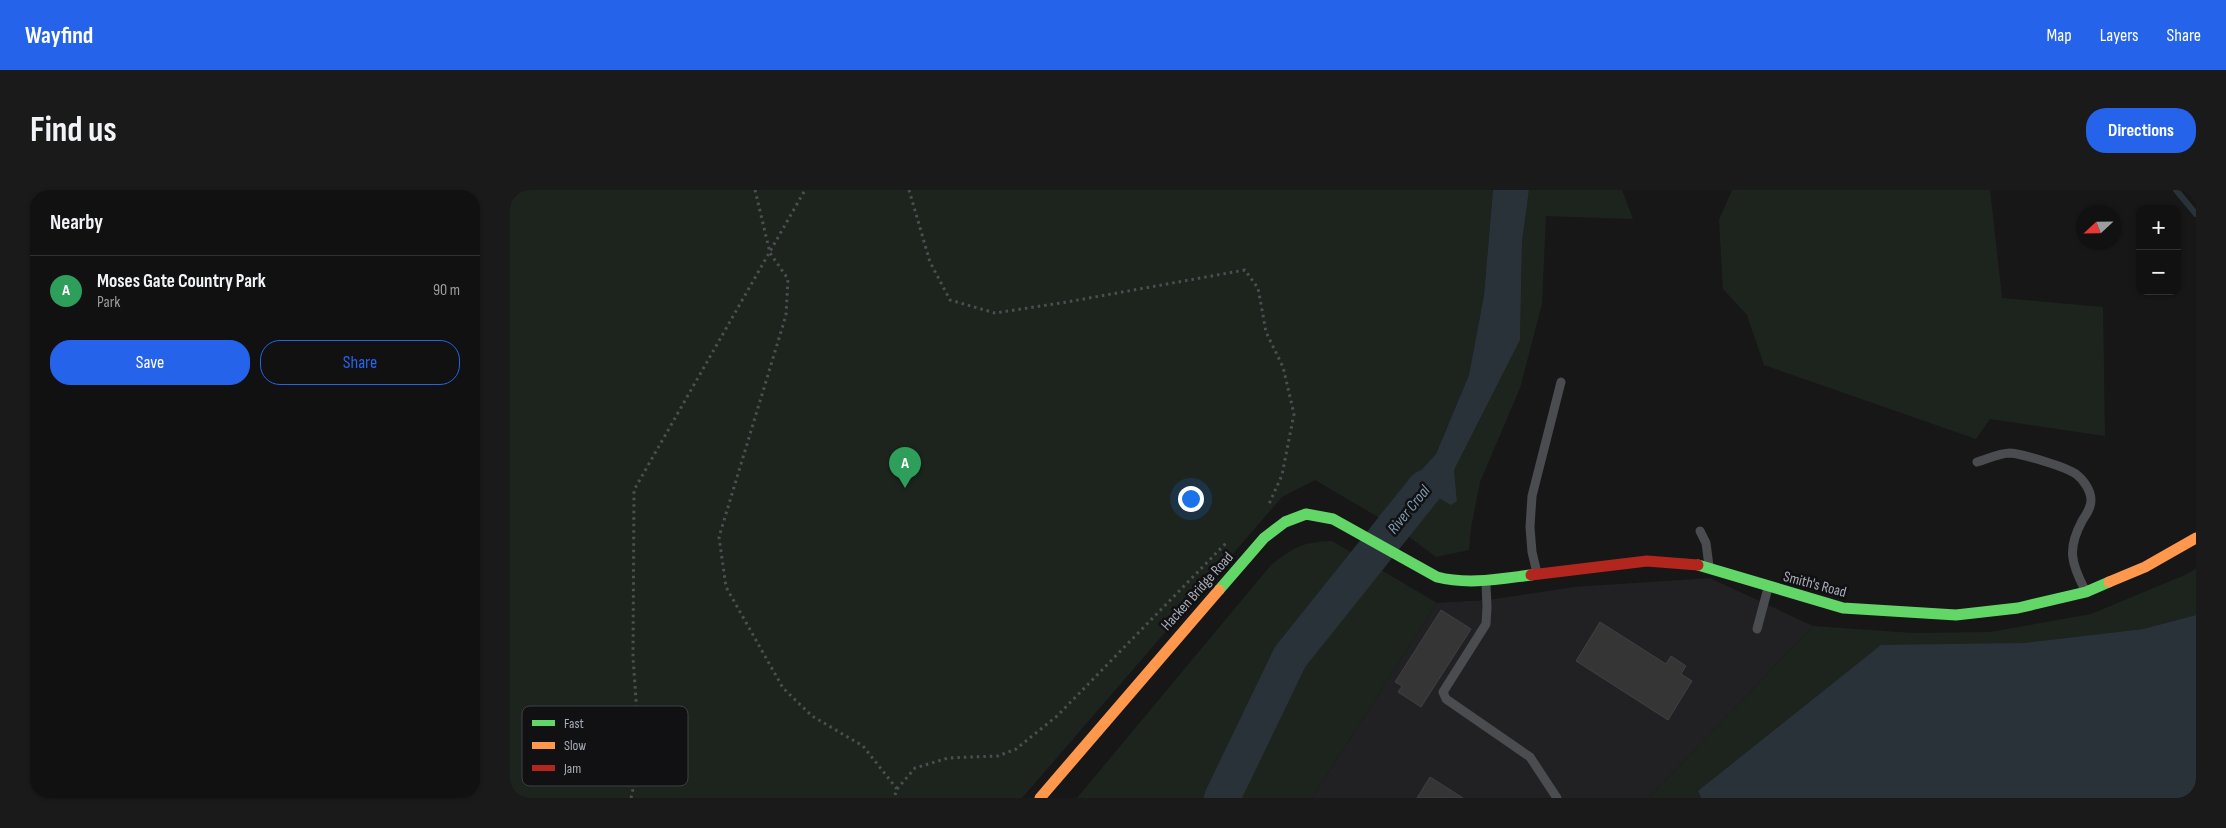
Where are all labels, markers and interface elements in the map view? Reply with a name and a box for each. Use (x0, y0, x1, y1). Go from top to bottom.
text: Wayfind (25, 21, 93, 50)
text: Map (2047, 25, 2072, 46)
text: Layers (2100, 25, 2139, 46)
text: Share (2167, 25, 2201, 46)
button: Directions (2086, 108, 2196, 153)
text: Find us (30, 109, 117, 152)
north arrow (2076, 205, 2121, 250)
map controls (2136, 205, 2181, 295)
button: + (2136, 205, 2181, 250)
text: Nearby (50, 210, 103, 235)
button: − (2136, 250, 2181, 295)
text: Moses Gate Country Park (97, 270, 266, 293)
text: A (62, 281, 70, 300)
text: 90 m (433, 281, 460, 300)
text: Park (97, 293, 120, 312)
button: Save (50, 340, 250, 385)
button: Share (260, 340, 460, 385)
pin: A (889, 447, 921, 488)
water label: River Croal (1384, 481, 1435, 538)
your location (1178, 486, 1204, 512)
street label: Hacken Bridge Road (1157, 548, 1238, 635)
street label: Smith's Road (1781, 567, 1848, 602)
legend (522, 706, 688, 786)
text: Fast (564, 715, 584, 732)
text: Slow (564, 737, 586, 754)
text: Jam (563, 760, 581, 777)

